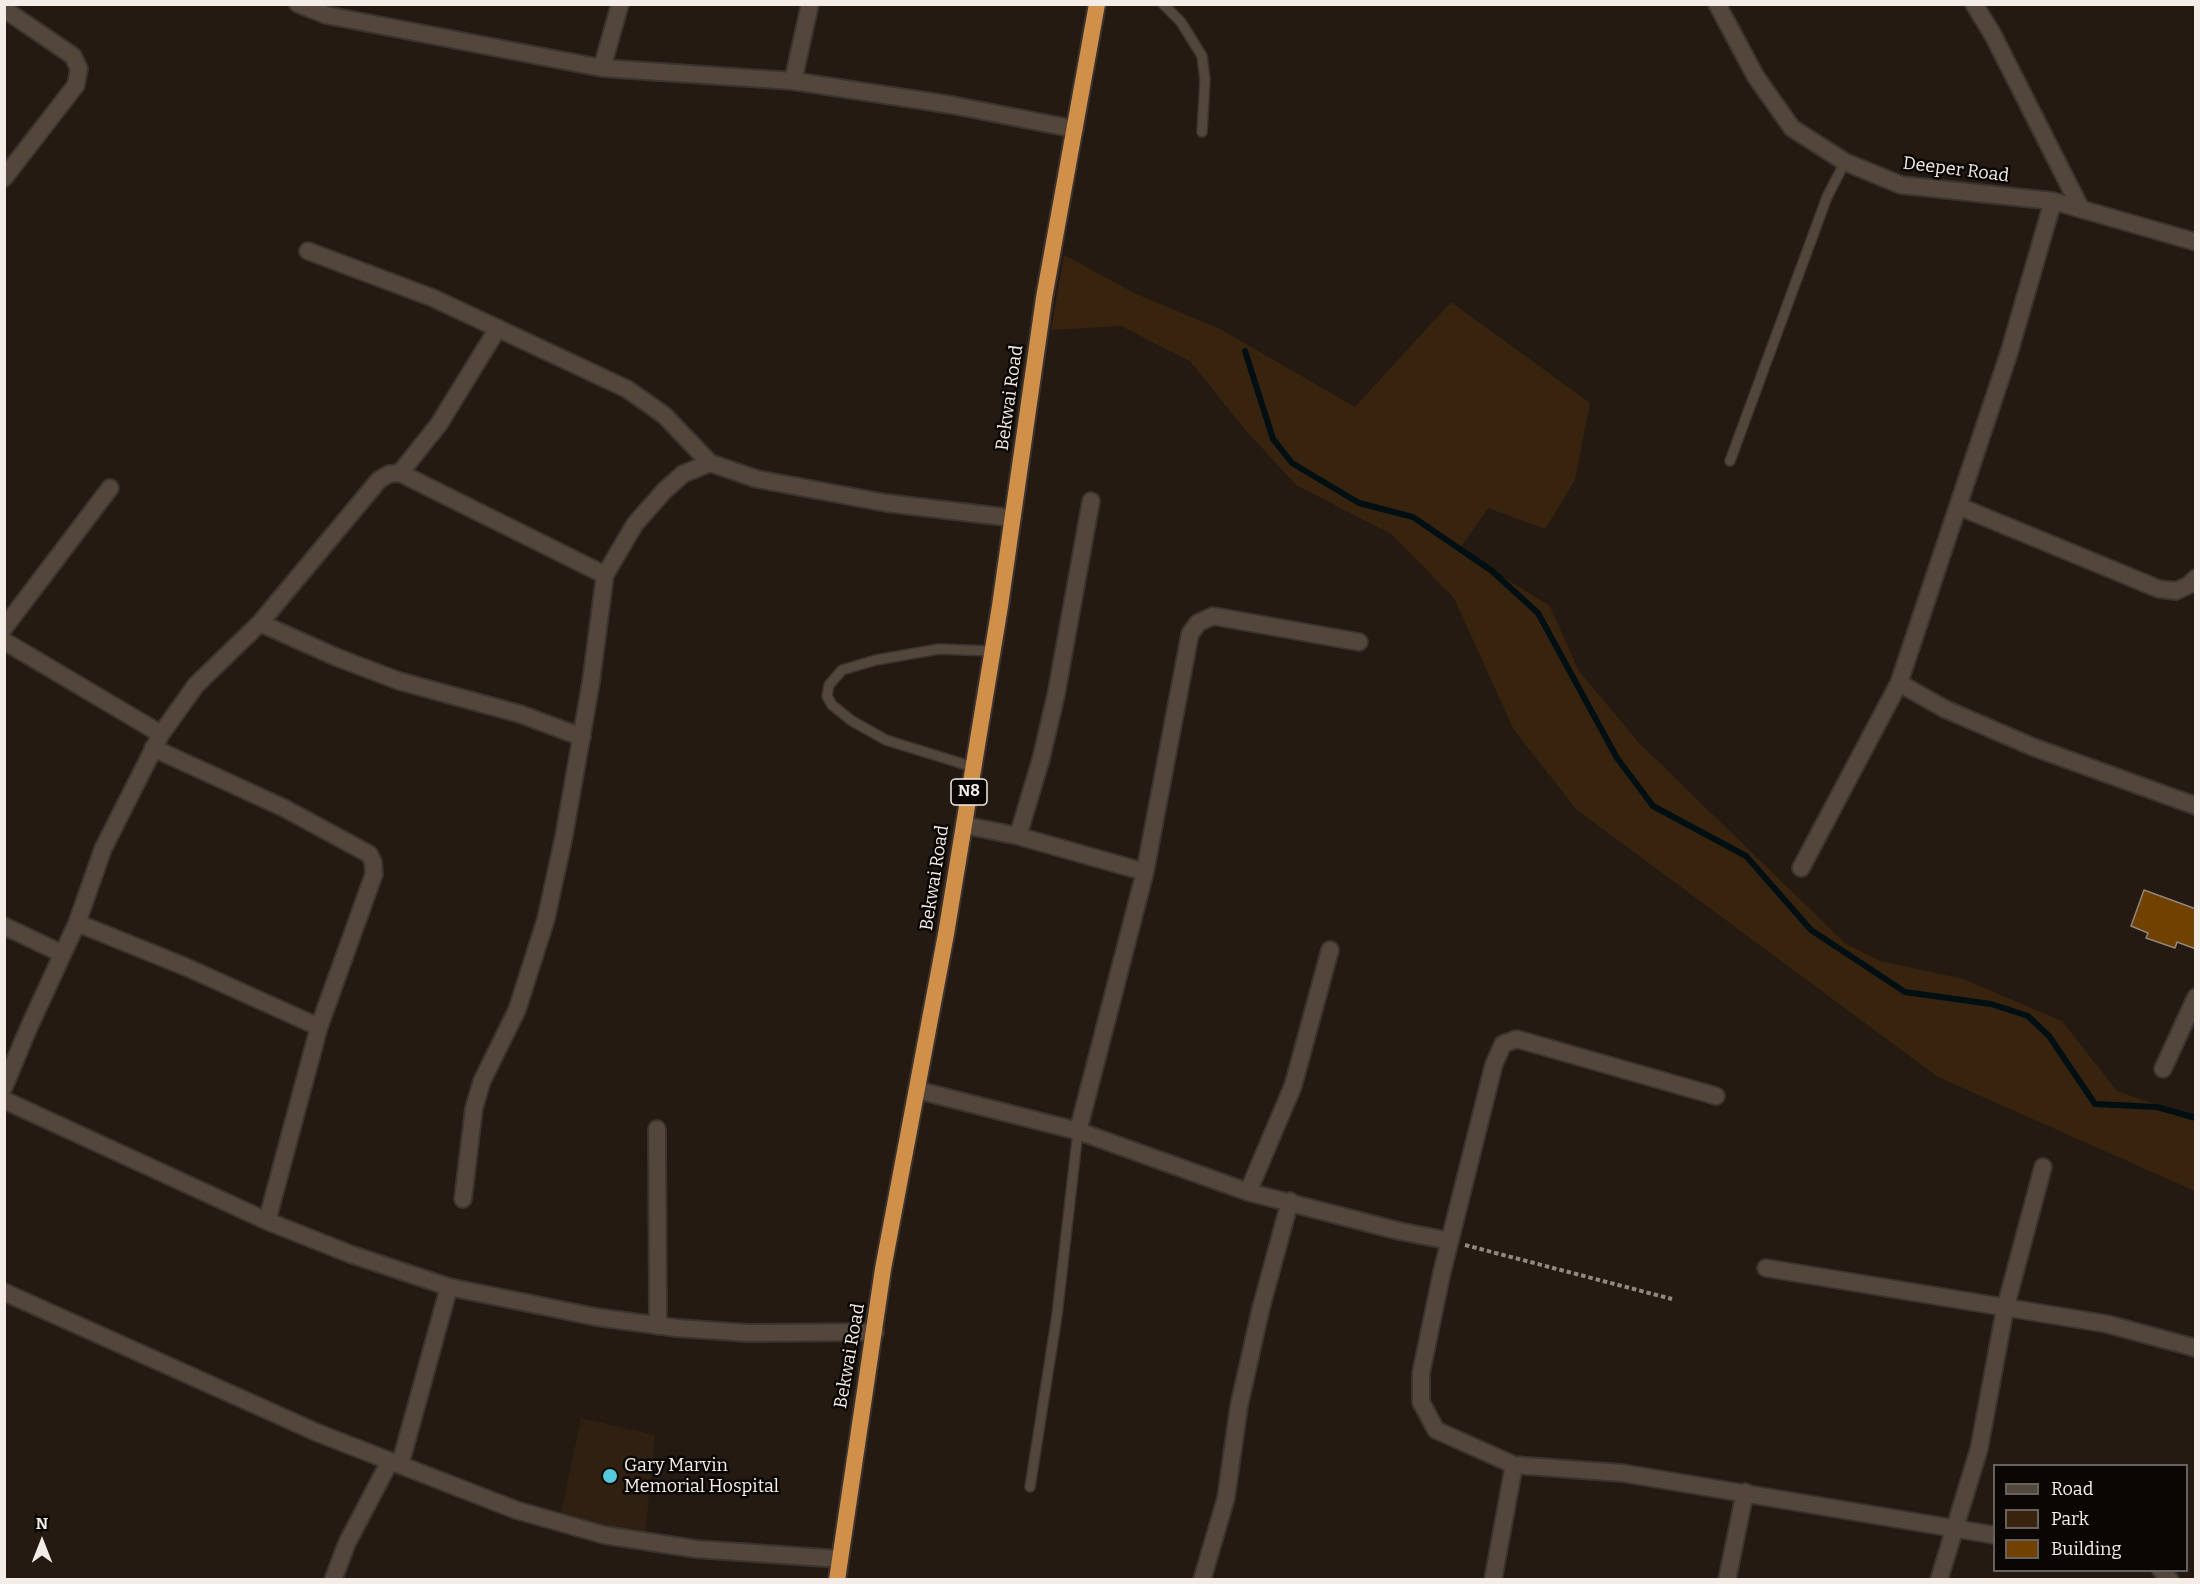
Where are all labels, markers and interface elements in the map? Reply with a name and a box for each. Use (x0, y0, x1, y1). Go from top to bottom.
street label: Deeper Road (1902, 153, 2010, 187)
street label: Bekwai Road (992, 344, 1028, 452)
road number: N8 (951, 779, 987, 805)
street label: Bekwai Road (916, 824, 954, 932)
street label: Bekwai Road (830, 1302, 870, 1410)
place label: Gary Marvin Memorial Hospital (624, 1455, 779, 1498)
legend (1993, 1464, 2188, 1572)
marker: Gary Marvin Memorial Hospital (601, 1467, 619, 1485)
text: Road (2051, 1478, 2093, 1500)
text: Park (2051, 1508, 2089, 1530)
north arrow (12, 1512, 72, 1572)
text: N (36, 1514, 48, 1533)
text: Building (2051, 1538, 2122, 1560)

